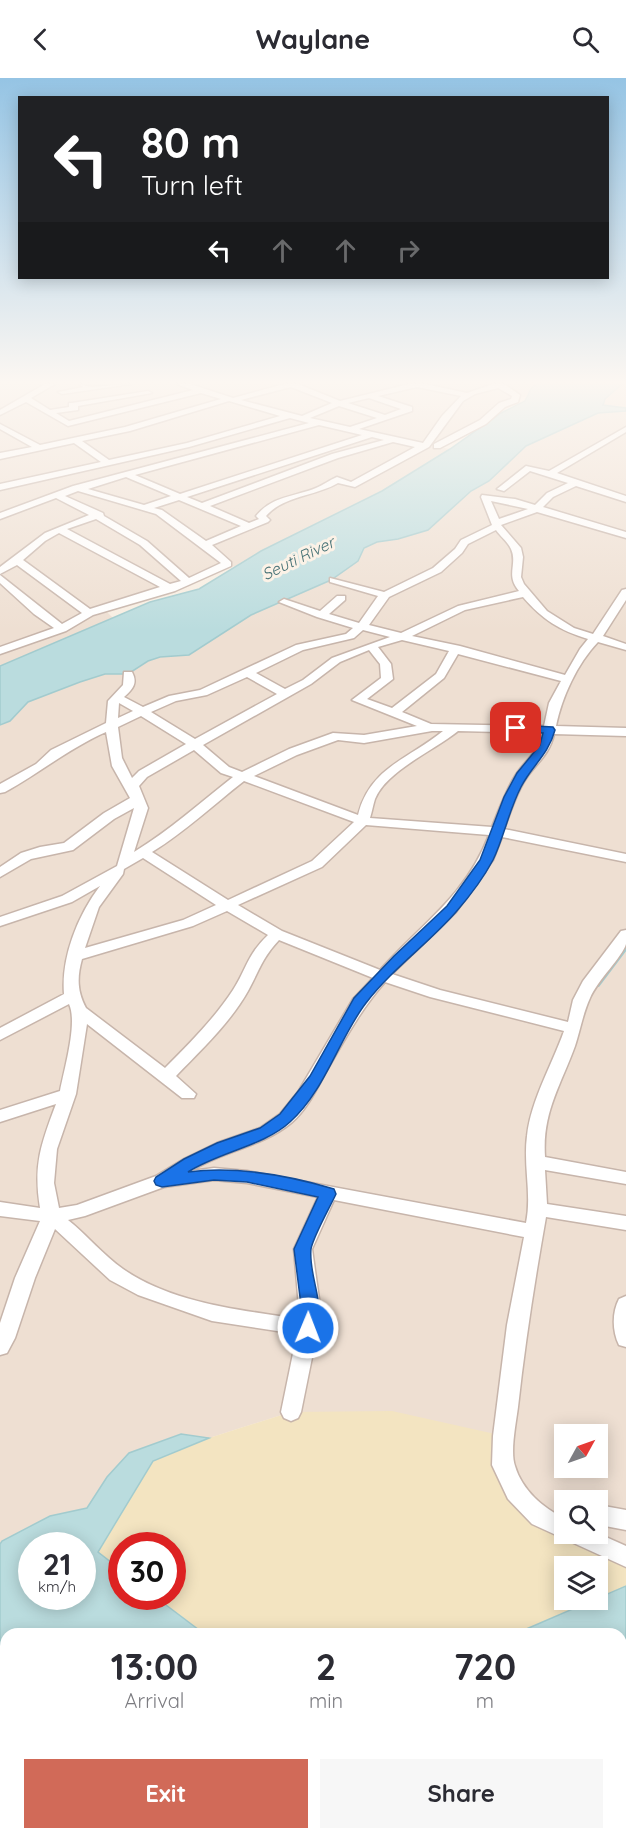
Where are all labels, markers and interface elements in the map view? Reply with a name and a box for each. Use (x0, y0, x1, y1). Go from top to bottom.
text: Waylane (256, 22, 370, 56)
icon: back (24, 23, 57, 56)
icon: search (569, 23, 602, 56)
text: 80 m (141, 116, 240, 169)
icon: left (42, 120, 120, 198)
text: Turn left (141, 168, 243, 202)
icon: left (203, 234, 236, 267)
icon: ahead (266, 234, 299, 267)
icon: ahead (329, 234, 362, 267)
icon: right (392, 234, 425, 267)
water label: Seuti River (259, 531, 339, 584)
pin (490, 702, 541, 753)
icon: arrive (499, 711, 532, 744)
position arrow (276, 1296, 340, 1360)
north arrow (554, 1424, 608, 1478)
map controls (554, 1424, 608, 1610)
button: search (554, 1490, 608, 1544)
speed limit sign: 30 (108, 1532, 186, 1610)
text: 21 (43, 1545, 71, 1583)
button: layers (554, 1556, 608, 1610)
text: km/h (38, 1577, 76, 1596)
text: 13:00 (111, 1644, 198, 1689)
text: 2 (316, 1644, 336, 1689)
text: 720 (454, 1644, 516, 1689)
text: Arrival (125, 1688, 184, 1713)
text: min (309, 1688, 343, 1713)
text: m (476, 1688, 494, 1713)
button: Exit (24, 1759, 308, 1828)
button: Share (320, 1759, 603, 1828)

